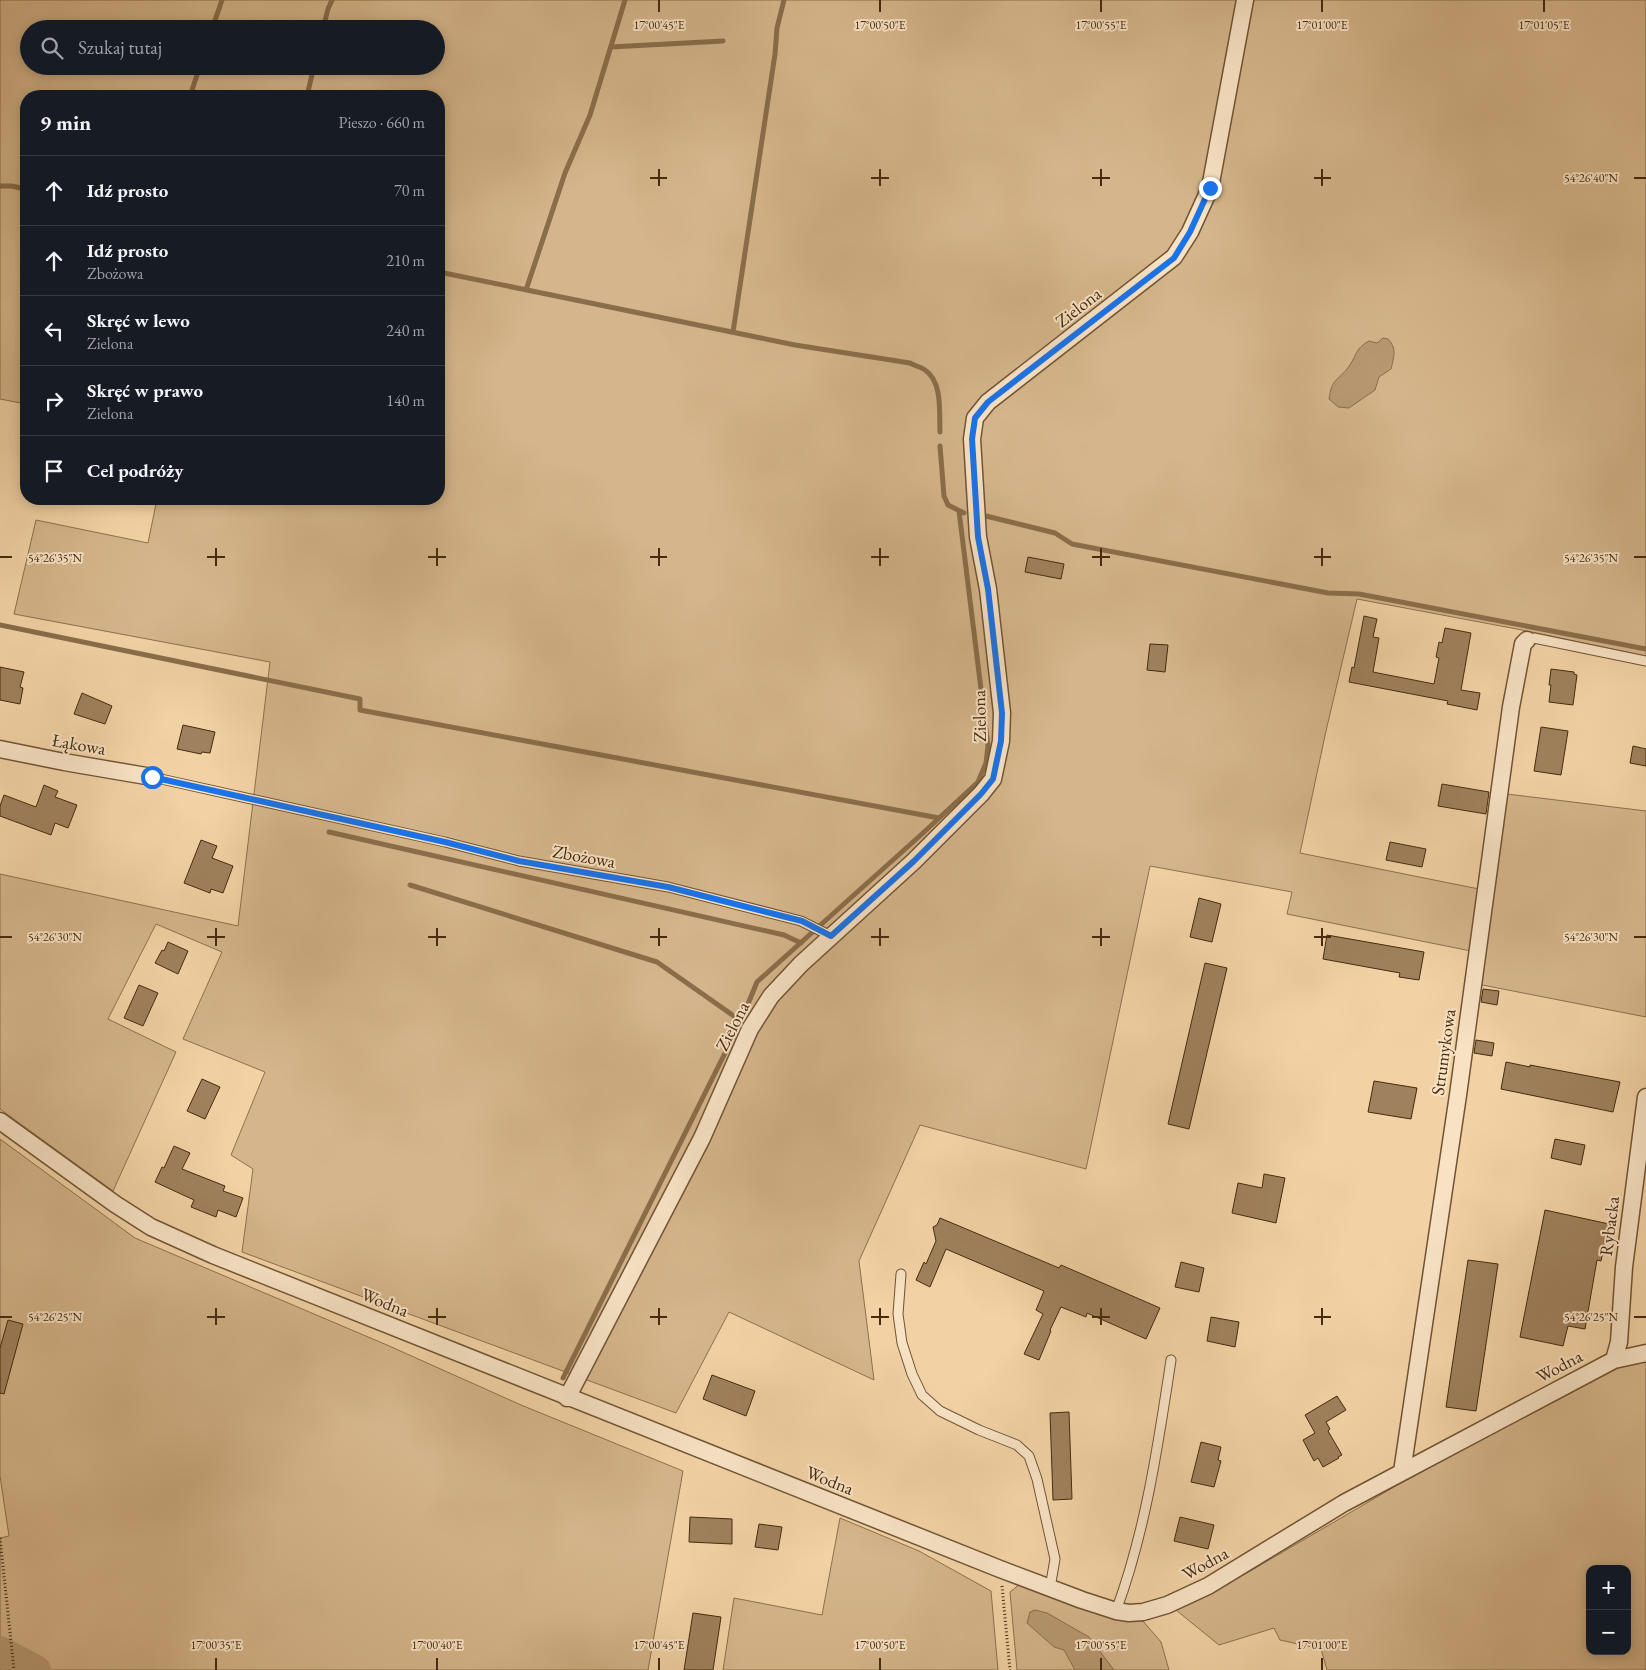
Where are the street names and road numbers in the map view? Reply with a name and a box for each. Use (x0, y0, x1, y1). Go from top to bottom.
street label: Zielona (1050, 281, 1106, 332)
street label: Zielona (967, 689, 991, 742)
street label: Łąkowa (50, 728, 108, 760)
street label: Zbożowa (551, 839, 618, 873)
street label: Zielona (710, 997, 754, 1054)
street label: Strumykowa (1426, 1007, 1461, 1097)
street label: Rybacka (1594, 1194, 1624, 1257)
street label: Wodna (358, 1282, 413, 1322)
street label: Wodna (1532, 1344, 1587, 1388)
street label: Wodna (803, 1460, 858, 1500)
street label: Wodna (1178, 1541, 1233, 1585)

